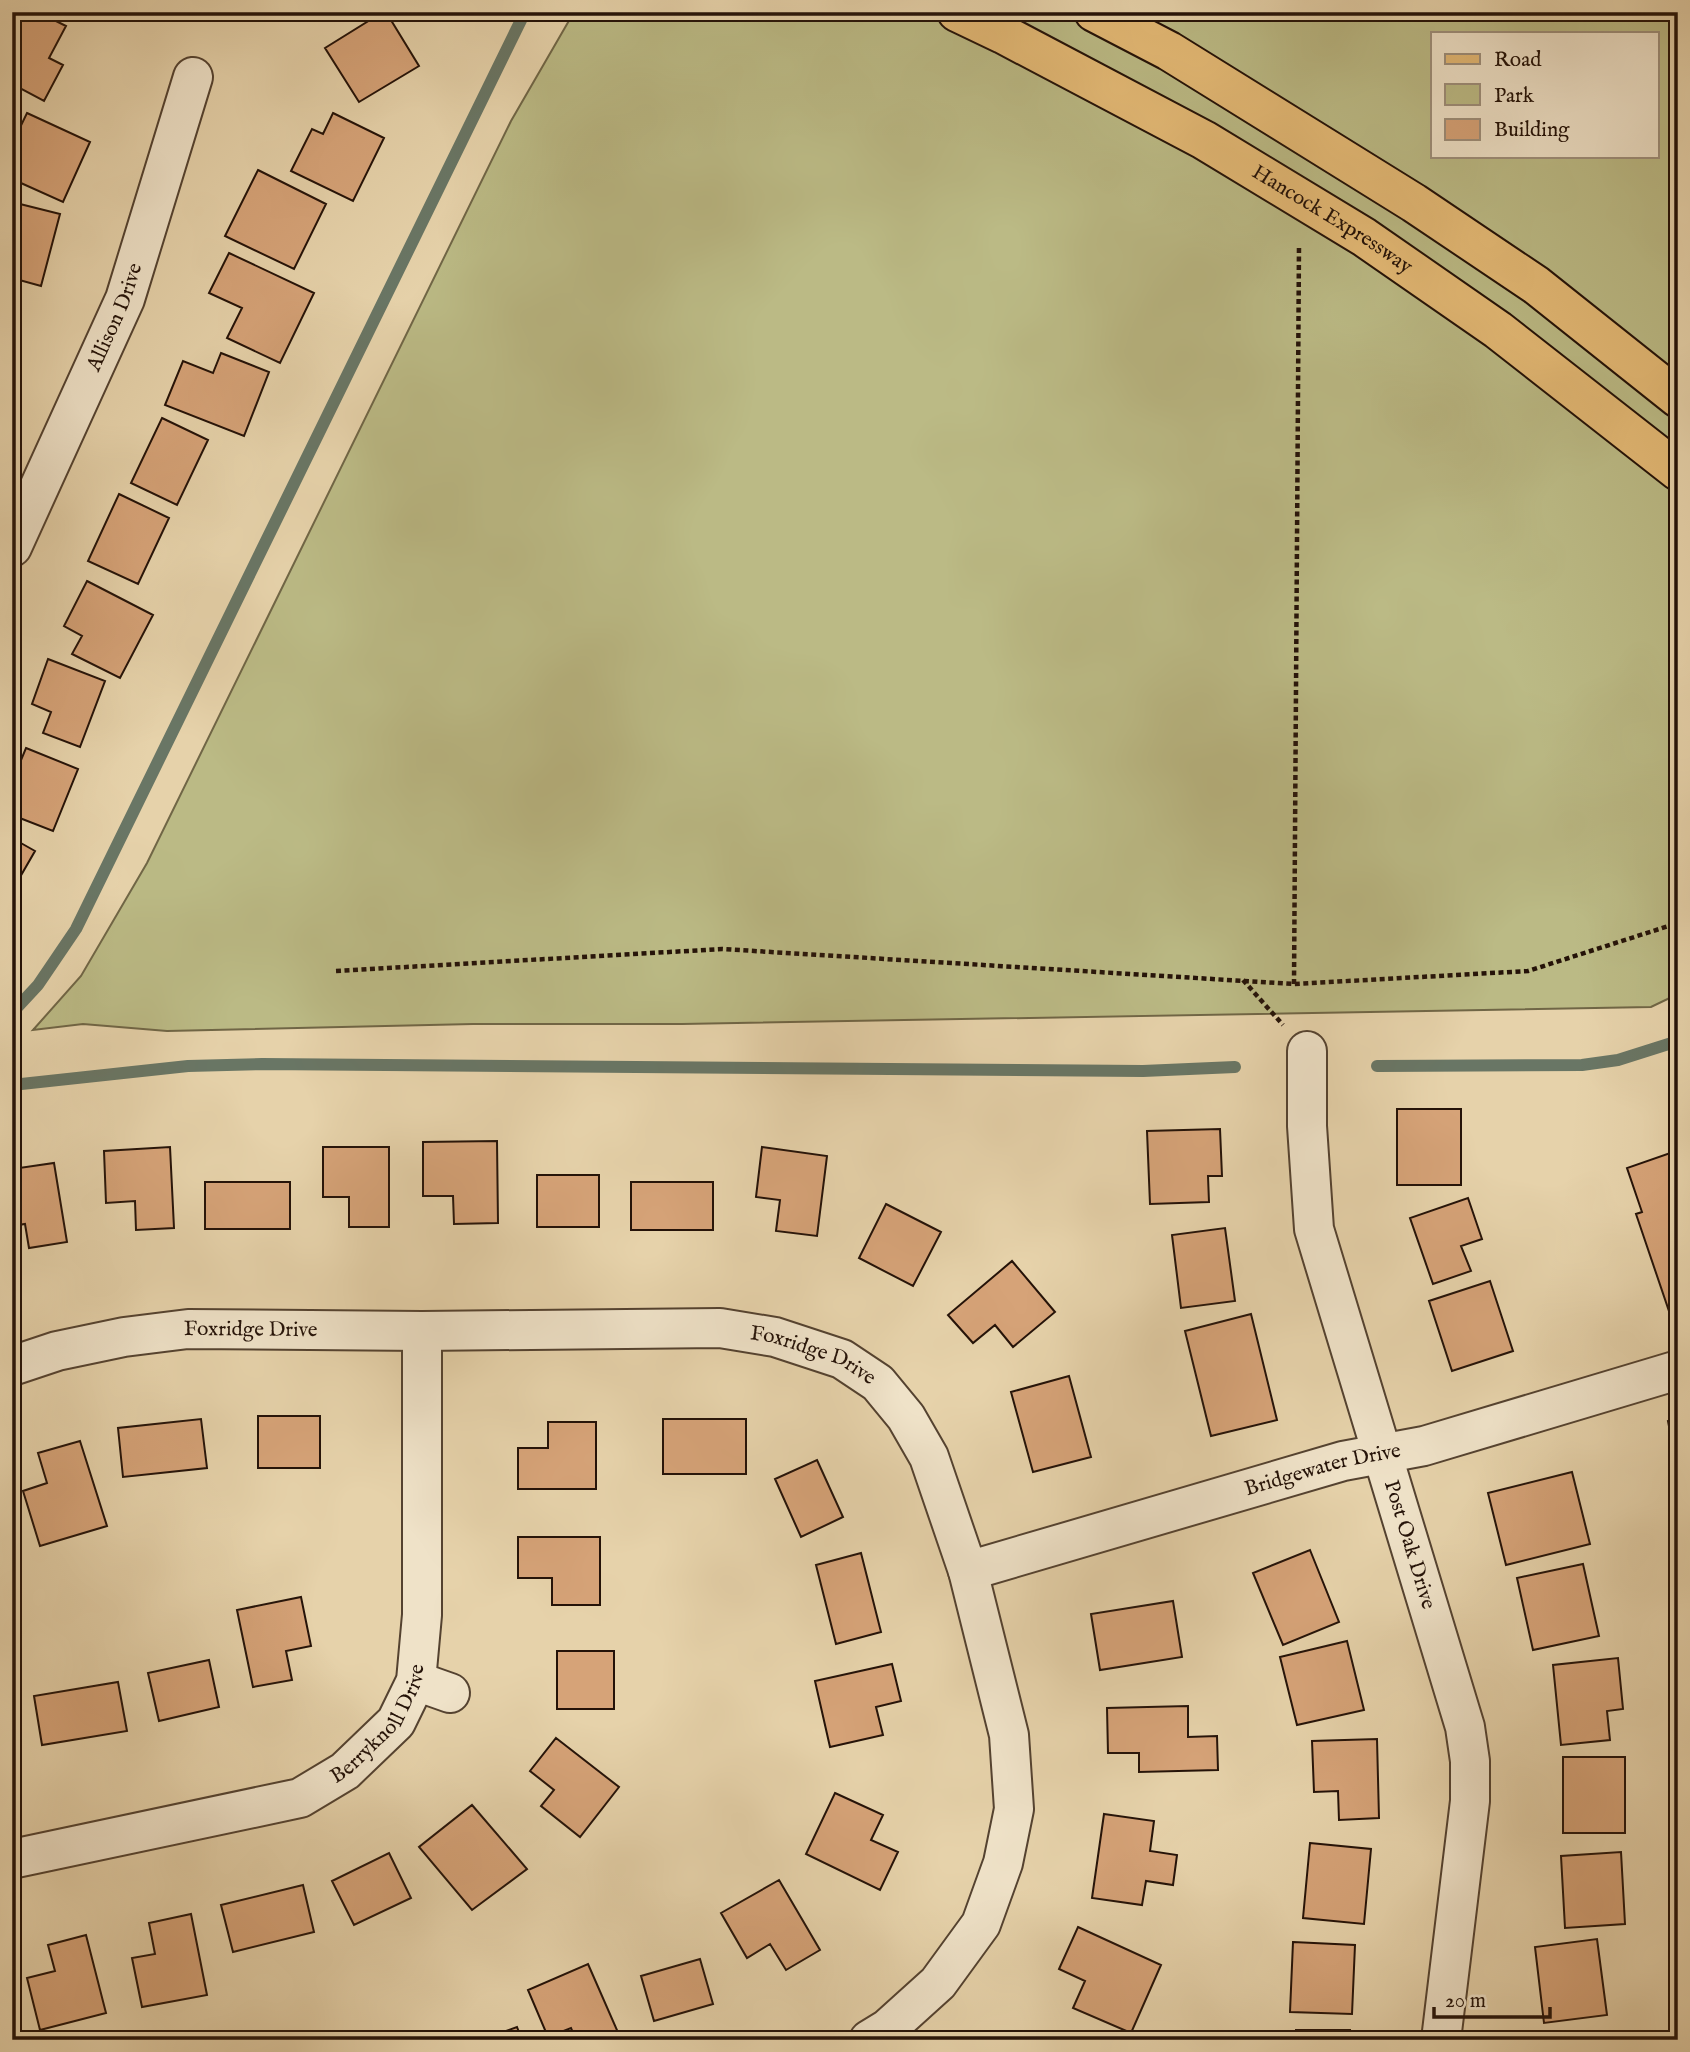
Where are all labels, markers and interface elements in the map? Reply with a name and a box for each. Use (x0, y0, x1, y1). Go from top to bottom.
legend (1431, 32, 1658, 158)
text: Road (1494, 47, 1542, 74)
text: Park (1494, 83, 1535, 110)
text: Building (1494, 117, 1570, 144)
street label: Hancock Expressway (1247, 159, 1418, 280)
street label: Allison Drive (80, 259, 149, 376)
street label: Foxridge Drive (184, 1315, 318, 1344)
street label: Foxridge Drive (748, 1320, 882, 1392)
street label: Bridgewater Drive (1241, 1437, 1403, 1503)
street label: Post Oak Drive (1377, 1477, 1442, 1613)
street label: Berryknoll Drive (325, 1663, 431, 1790)
scale bar (1434, 1975, 1550, 2019)
text: 20 m (1445, 1988, 1486, 2015)

